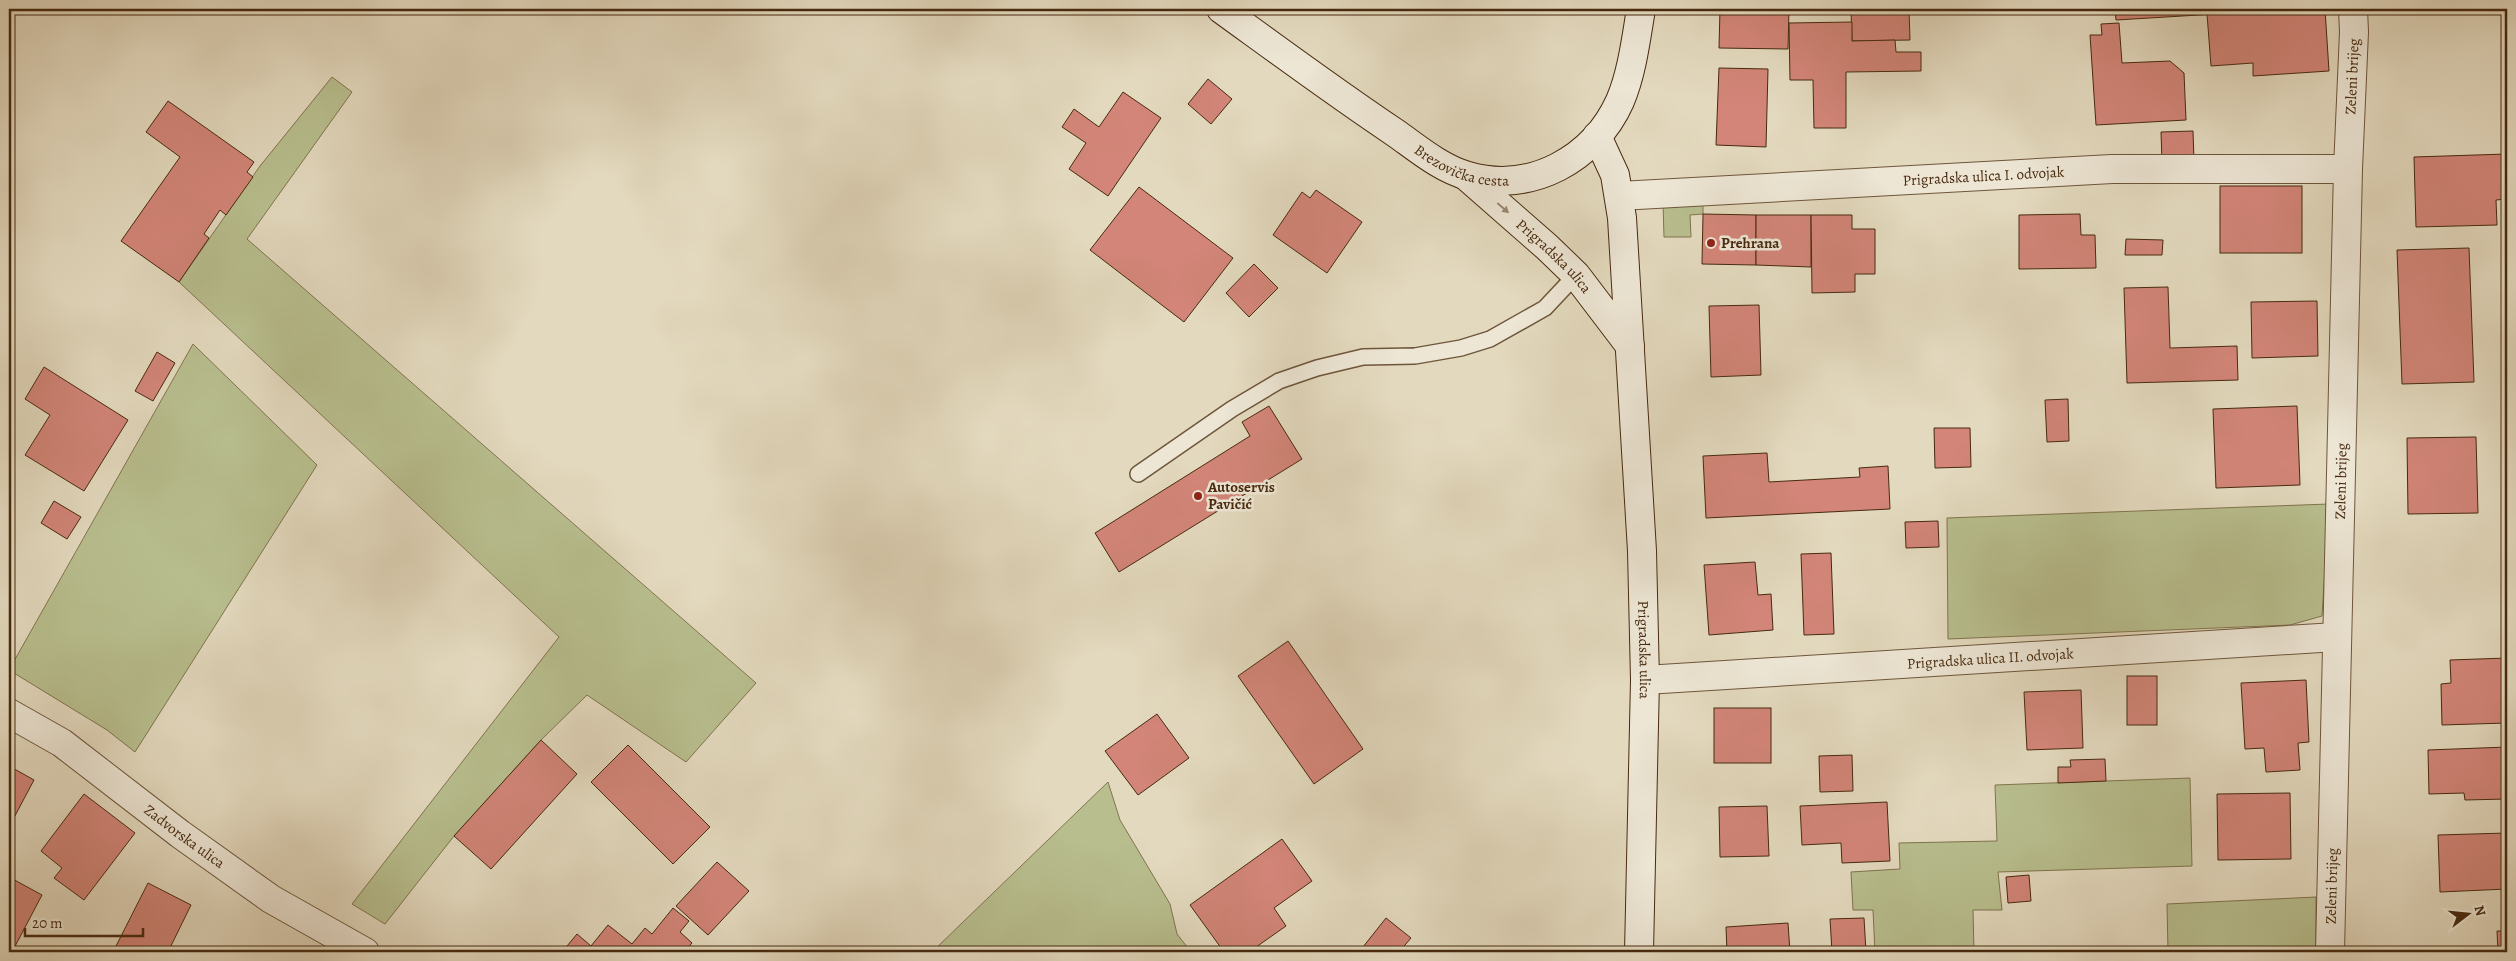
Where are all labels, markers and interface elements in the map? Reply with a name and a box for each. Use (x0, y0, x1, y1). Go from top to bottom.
street label: Zeleni brijeg (2340, 37, 2364, 115)
street label: Brezovička cesta (1410, 140, 1509, 191)
street label: Prigradska ulica I. odvojak (1902, 162, 2065, 190)
one-way arrow (1496, 202, 1508, 214)
street label: Prigradska ulica (1512, 214, 1596, 297)
place label: Prehrana (1721, 233, 1780, 253)
marker: Prehrana (1705, 237, 1717, 249)
street label: Zeleni brijeg (2330, 442, 2352, 519)
place label: Autoservis Pavičić (1207, 477, 1275, 514)
marker: Autoservis Pavičić (1192, 490, 1204, 502)
street label: Prigradska ulica (1633, 600, 1655, 699)
street label: Prigradska ulica II. odvojak (1906, 643, 2075, 674)
street label: Zadvorska ulica (140, 800, 229, 873)
street label: Zeleni brijeg (2321, 847, 2342, 924)
north arrow (2444, 888, 2494, 938)
text: N (2469, 903, 2491, 918)
scale bar (25, 906, 142, 938)
text: 20 m (32, 913, 63, 933)

